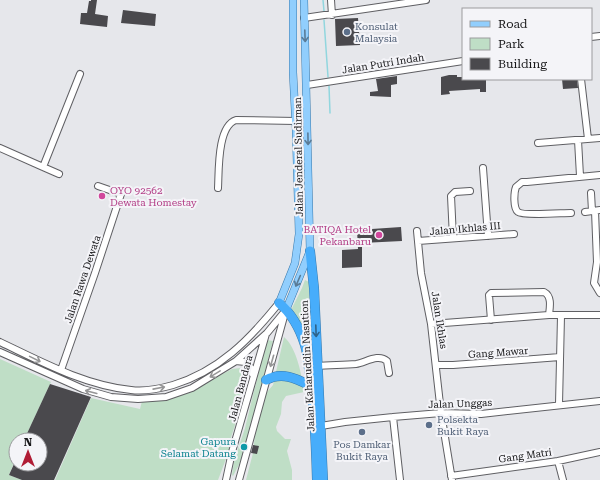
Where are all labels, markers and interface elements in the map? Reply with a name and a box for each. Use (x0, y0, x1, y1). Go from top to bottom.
legend (462, 8, 592, 80)
text: Road (498, 17, 528, 31)
place label: Konsulat Malaysia (355, 21, 398, 44)
marker: Konsulat Malaysia (342, 27, 352, 37)
one-way arrow (301, 29, 309, 42)
text: Park (498, 37, 525, 51)
street label: Jalan Putri Indah (341, 51, 426, 75)
text: Building (498, 57, 547, 71)
street label: Jalan Jenderal Sudirman (292, 96, 305, 217)
one-way arrow (304, 132, 312, 145)
place label: OYO 92562 Dewata Homestay (110, 185, 197, 208)
marker: OYO 92562 Dewata Homestay (97, 191, 107, 201)
street label: Jalan Ikhlas III (429, 220, 501, 237)
place label: BATIQA Hotel Pekanbaru (304, 224, 372, 247)
marker: BATIQA Hotel Pekanbaru (374, 230, 384, 240)
street label: Jalan Rawa Dewata (62, 233, 103, 325)
one-way arrow (294, 275, 301, 287)
street label: Jalan Ikhlas (430, 291, 449, 350)
street label: Jalan Kaharuddin Nasution (299, 299, 316, 432)
one-way arrow (312, 324, 320, 337)
street label: Gang Mawar (468, 345, 529, 360)
street label: Jalan Bandara (226, 353, 255, 422)
one-way arrow (267, 354, 275, 367)
one-way arrow (29, 356, 41, 363)
one-way arrow (209, 371, 221, 379)
one-way arrow (153, 384, 166, 392)
one-way arrow (85, 387, 98, 395)
street label: Jalan Unggas (428, 397, 492, 410)
place label: Polsekta Bukit Raya (437, 414, 489, 437)
marker: Polsekta Bukit Raya (424, 420, 434, 430)
marker: Pos Damkar Bukit Raya (357, 427, 367, 437)
north arrow (8, 432, 48, 472)
text: N (24, 436, 33, 449)
place label: Gapura Selamat Datang (161, 436, 237, 459)
place label: Pos Damkar Bukit Raya (333, 439, 391, 462)
marker: Gapura Selamat Datang (239, 442, 249, 452)
street label: Gang Matri (498, 446, 552, 465)

